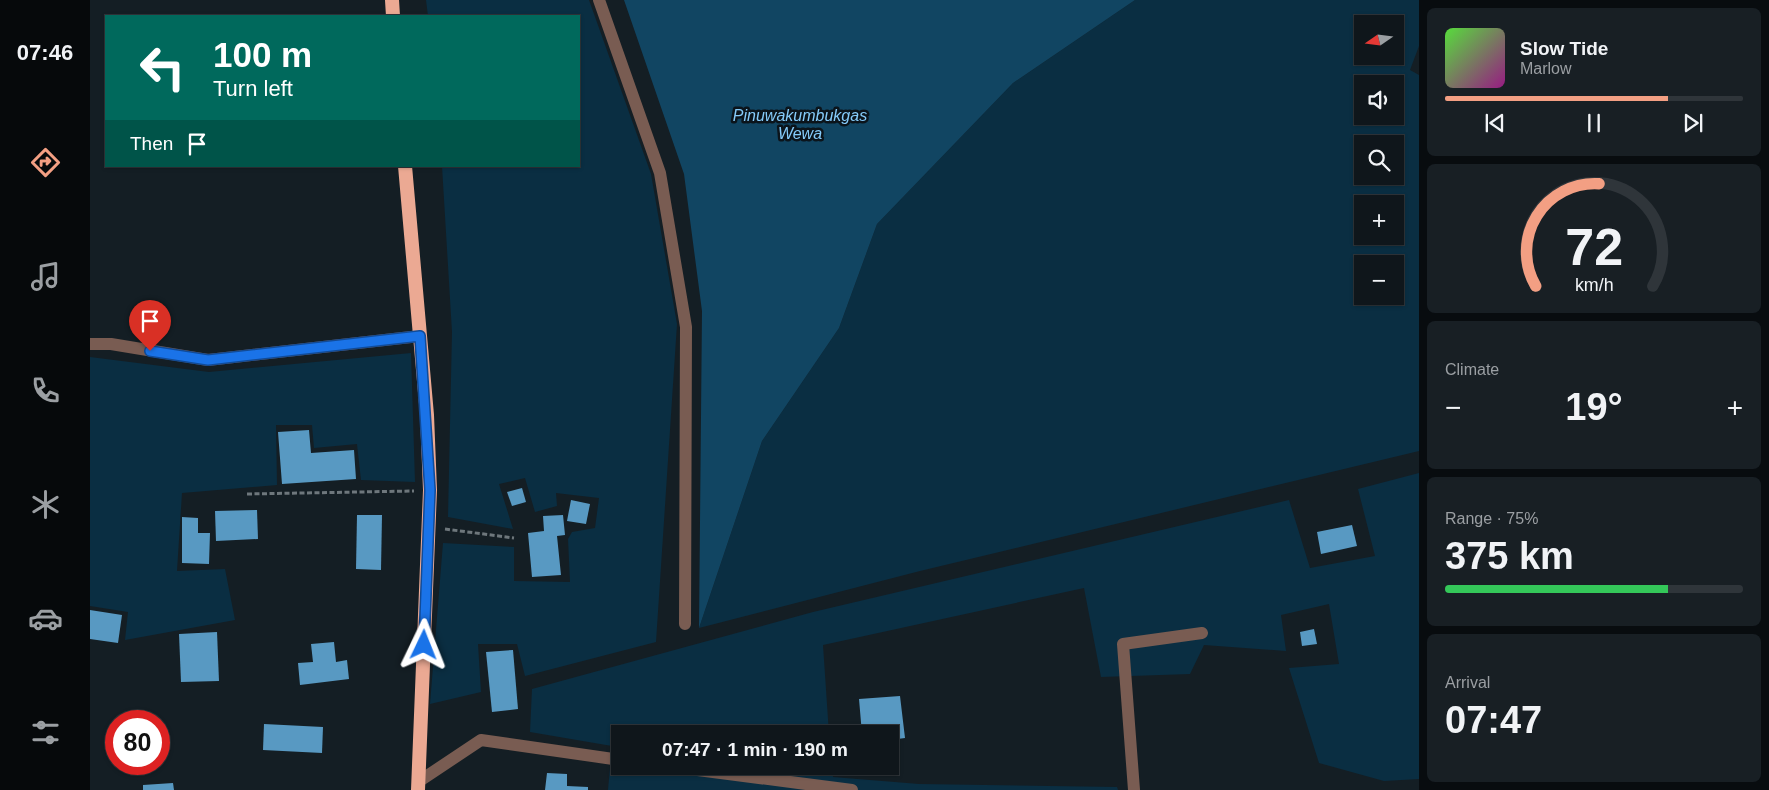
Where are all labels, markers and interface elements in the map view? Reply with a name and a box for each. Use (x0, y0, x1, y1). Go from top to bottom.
north arrow (1354, 15, 1404, 65)
map controls (1354, 15, 1404, 305)
icon: left (130, 35, 195, 100)
text: 100 m (213, 35, 312, 74)
text: Slow Tide (1520, 38, 1608, 59)
text: 07:46 (17, 40, 73, 65)
text: Marlow (1520, 60, 1572, 77)
button: sound (1354, 75, 1404, 125)
text: Turn left (213, 76, 293, 101)
water label: Pinuwakumbukgas Wewa (733, 107, 867, 142)
icon: previous (1481, 109, 1509, 137)
icon: pause (1580, 109, 1608, 137)
icon: next (1679, 109, 1707, 137)
icon: arrive (183, 130, 211, 158)
text: Then (130, 133, 173, 154)
button: search (1354, 135, 1404, 185)
icon: directions (28, 145, 63, 180)
button: + (1354, 195, 1404, 245)
text: 72 (1565, 218, 1623, 276)
button: − (1354, 255, 1404, 305)
icon: music (28, 259, 63, 294)
text: km/h (1575, 275, 1613, 295)
pin (129, 300, 171, 351)
icon: arrive (136, 307, 164, 335)
text: Climate (1445, 361, 1499, 378)
icon: phone (28, 373, 63, 408)
text: 19° (1565, 386, 1623, 428)
text: − (1445, 392, 1461, 423)
text: + (1727, 392, 1743, 423)
icon: climate (28, 487, 63, 522)
text: Range · 75% (1445, 510, 1538, 527)
text: 375 km (1445, 535, 1574, 577)
icon: car (28, 601, 63, 636)
position arrow (397, 618, 449, 670)
text: Arrival (1445, 674, 1490, 691)
text: 07:47 (1445, 699, 1542, 741)
speed limit sign: 80 (105, 710, 170, 775)
icon: filters (28, 715, 63, 750)
text: 07:47 · 1 min · 190 m (662, 739, 848, 760)

